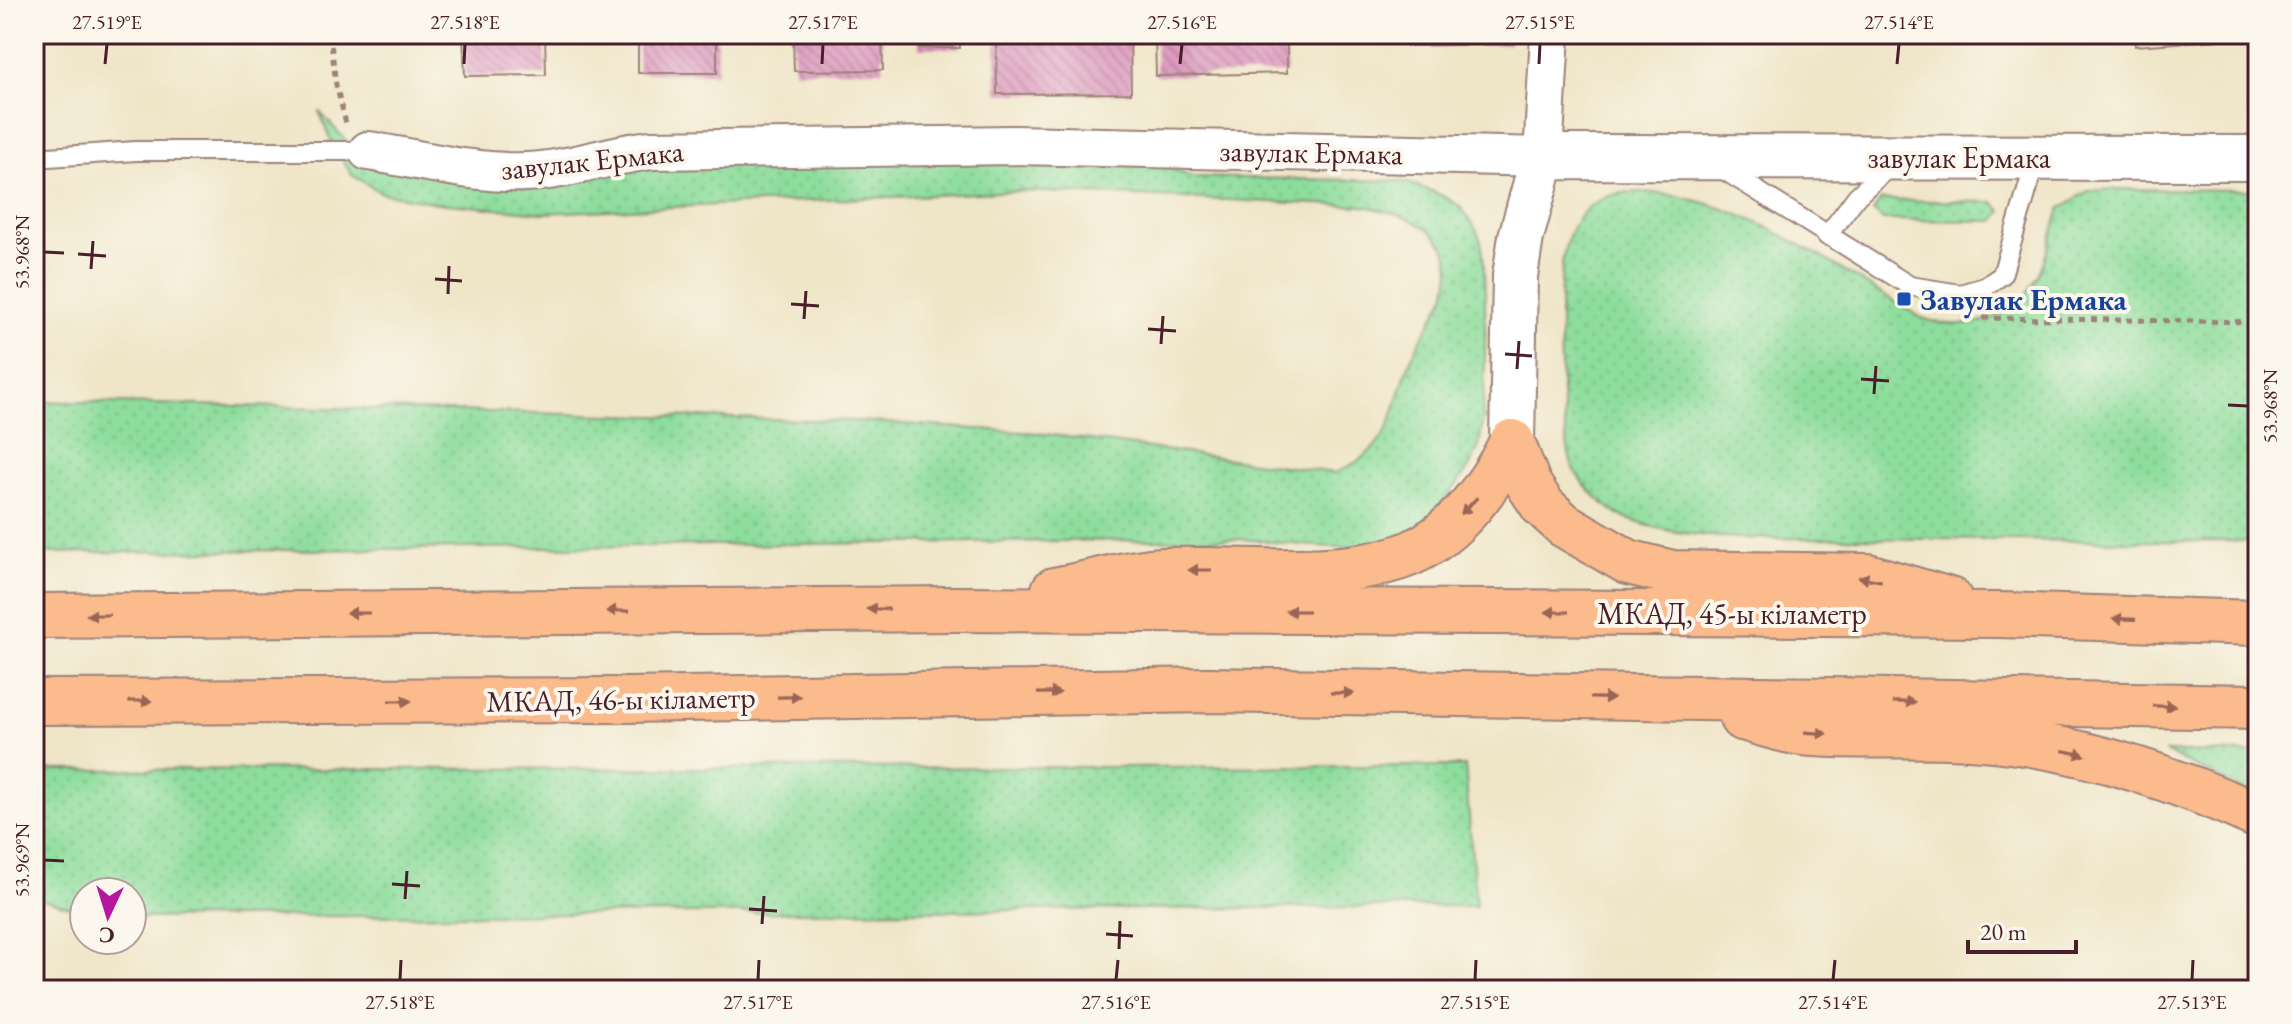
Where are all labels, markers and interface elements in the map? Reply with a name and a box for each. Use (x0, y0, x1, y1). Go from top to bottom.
text: 27.519°E (72, 9, 142, 35)
text: 27.518°E (430, 9, 500, 35)
text: 27.517°E (788, 9, 858, 35)
text: 27.516°E (1147, 9, 1217, 35)
text: 27.515°E (1505, 9, 1575, 35)
text: 27.514°E (1864, 9, 1934, 35)
street label: завулак Ермака (499, 131, 685, 189)
street label: завулак Ермака (1219, 131, 1403, 173)
street label: завулак Ермака (1867, 138, 2051, 177)
text: 53.968°N (9, 215, 35, 289)
place label: Завулак Ермака (1920, 280, 2128, 319)
marker: Завулак Ермака (1895, 290, 1913, 308)
text: 53.968°N (2257, 369, 2283, 443)
one-way arrow (1460, 496, 1478, 515)
one-way arrow (1187, 564, 1212, 576)
one-way arrow (1857, 572, 1882, 584)
street label: МКАД, 45-ы кіламетр (1597, 594, 1867, 633)
one-way arrow (865, 603, 890, 615)
one-way arrow (605, 605, 630, 617)
one-way arrow (1284, 605, 1309, 617)
one-way arrow (1544, 606, 1569, 618)
one-way arrow (345, 607, 370, 619)
one-way arrow (85, 609, 110, 621)
one-way arrow (2111, 612, 2136, 625)
street label: МКАД, 46-ы кіламетр (486, 677, 756, 721)
one-way arrow (1330, 686, 1355, 699)
one-way arrow (1037, 687, 1062, 699)
one-way arrow (777, 691, 802, 703)
one-way arrow (1590, 692, 1615, 704)
one-way arrow (128, 695, 153, 707)
one-way arrow (388, 695, 413, 707)
one-way arrow (1892, 696, 1917, 708)
one-way arrow (2152, 699, 2177, 712)
one-way arrow (1804, 727, 1829, 740)
one-way arrow (2062, 747, 2087, 760)
text: 53.969°N (9, 823, 35, 897)
north arrow (68, 876, 148, 956)
scale bar (1968, 904, 2076, 954)
text: 20 m (1980, 916, 2027, 947)
text: С (98, 920, 115, 950)
text: 27.518°E (365, 989, 435, 1015)
text: 27.517°E (723, 989, 793, 1015)
text: 27.516°E (1081, 989, 1151, 1015)
text: 27.515°E (1440, 989, 1510, 1015)
text: 27.514°E (1798, 989, 1868, 1015)
text: 27.513°E (2157, 989, 2227, 1015)

